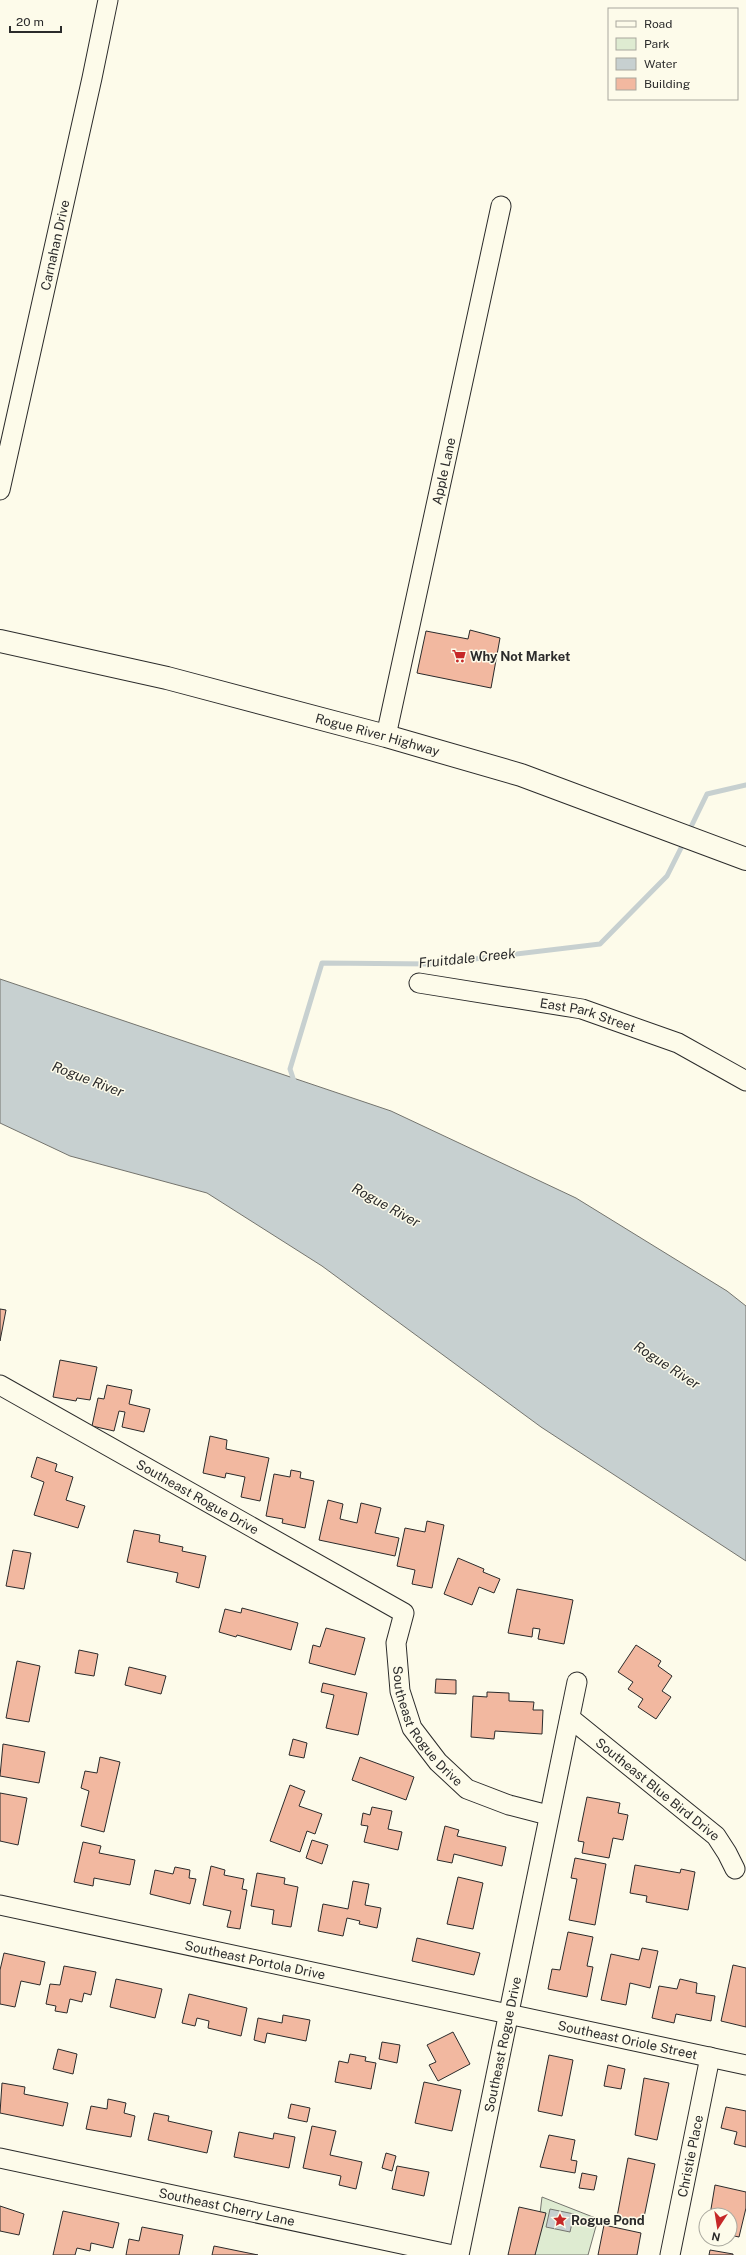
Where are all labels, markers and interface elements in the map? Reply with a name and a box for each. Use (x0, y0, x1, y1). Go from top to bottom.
scale bar (10, 8, 61, 34)
legend (608, 8, 738, 100)
text: 20 m (16, 15, 44, 29)
text: Road (644, 17, 672, 31)
text: Park (644, 37, 670, 51)
text: Water (644, 57, 678, 71)
text: Building (644, 77, 690, 91)
street label: Carnahan Drive (38, 198, 73, 292)
street label: Apple Lane (429, 436, 459, 506)
supermarket icon: Why Not Market (451, 648, 467, 664)
place label: Why Not Market (470, 649, 570, 664)
street label: Rogue River Highway (314, 711, 441, 759)
water label: Fruitdale Creek (418, 945, 517, 971)
street label: East Park Street (539, 995, 637, 1035)
water label: Rogue River (50, 1058, 127, 1100)
water label: Rogue River (349, 1180, 423, 1231)
water label: Rogue River (631, 1338, 704, 1393)
street label: Southeast Rogue Drive (134, 1457, 261, 1537)
street label: Southeast Rogue Drive (390, 1665, 466, 1789)
street label: Southeast Blue Bird Drive (593, 1735, 722, 1844)
street label: Southeast Portola Drive (183, 1938, 327, 1983)
street label: Southeast Rogue Drive (482, 1975, 524, 2114)
street label: Southeast Oriole Street (556, 2018, 699, 2062)
street label: Christie Place (675, 2114, 706, 2199)
street label: Southeast Cherry Lane (157, 2185, 296, 2229)
north arrow (698, 2207, 738, 2247)
place icon: Rogue Pond (552, 2212, 568, 2228)
place label: Rogue Pond (571, 2213, 645, 2228)
text: N (710, 2230, 721, 2244)

